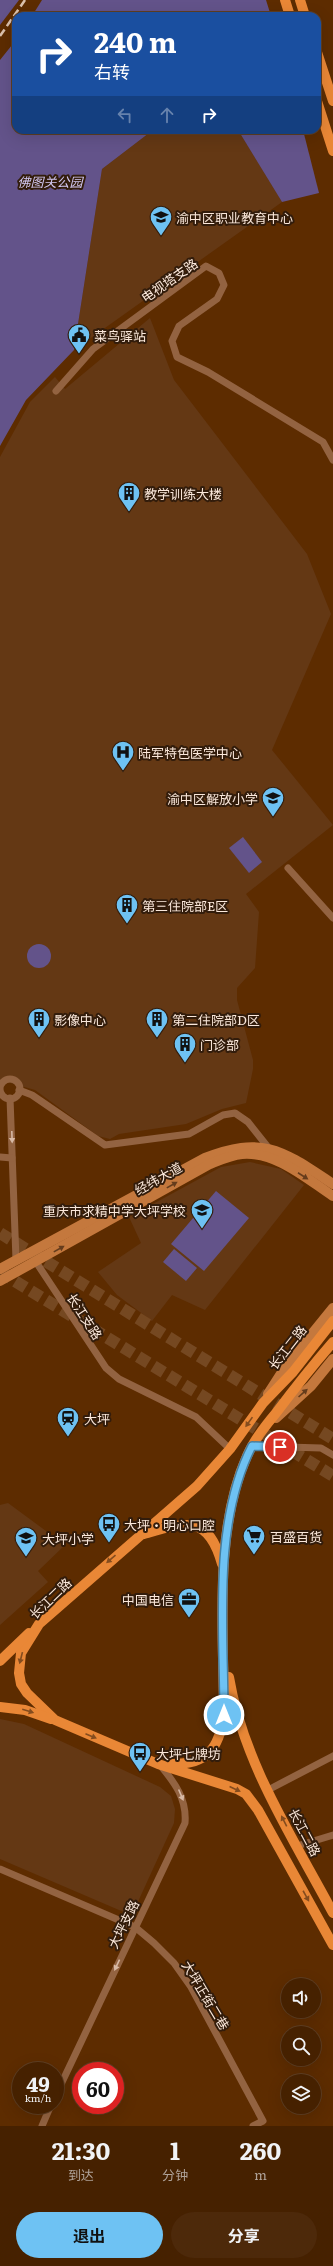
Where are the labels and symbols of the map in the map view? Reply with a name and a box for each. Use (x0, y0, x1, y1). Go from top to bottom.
park label: 佛图关公园 (17, 172, 84, 191)
school or university icon: 渝中区职业教育中心 (148, 204, 174, 237)
place label: 渝中区职业教育中心 (176, 208, 293, 227)
street label: 电视塔支路 (137, 254, 201, 306)
public building icon: 菜鸟驿站 (66, 322, 92, 355)
place label: 菜鸟驿站 (94, 326, 146, 345)
building icon: 教学训练大楼 (116, 480, 142, 513)
place label: 教学训练大楼 (144, 484, 222, 503)
hospital icon: 陆军特色医学中心 (110, 739, 136, 772)
place label: 陆军特色医学中心 (138, 743, 242, 762)
school or university icon: 渝中区解放小学 (260, 785, 286, 818)
place label: 渝中区解放小学 (167, 789, 258, 808)
building icon: 第三住院部E区 (114, 892, 140, 925)
place label: 第三住院部E区 (142, 896, 228, 915)
building icon: 影像中心 (26, 1006, 52, 1039)
building icon: 第二住院部D区 (144, 1006, 170, 1039)
place label: 影像中心 (54, 1010, 106, 1029)
place label: 第二住院部D区 (172, 1010, 260, 1029)
building icon: 门诊部 (172, 1031, 198, 1064)
place label: 门诊部 (200, 1035, 239, 1054)
one-way arrow (8, 1131, 15, 1143)
street label: 经纬大道 (131, 1157, 185, 1199)
one-way arrow (298, 1173, 309, 1180)
one-way arrow (166, 1182, 178, 1189)
school or university icon: 重庆市求精中学大坪学校 (189, 1197, 215, 1230)
place label: 重庆市求精中学大坪学校 (43, 1201, 186, 1220)
one-way arrow (53, 1246, 64, 1252)
street label: 长江支路 (63, 1289, 107, 1343)
street label: 长江二路 (264, 1321, 310, 1373)
one-way arrow (298, 1389, 308, 1398)
station icon: 大坪 (55, 1405, 81, 1438)
place label: 大坪 (84, 1409, 110, 1428)
one-way arrow (245, 1417, 253, 1428)
pin (263, 1430, 297, 1464)
bus stop icon: 大坪‧明心口腔 (96, 1511, 122, 1544)
place label: 大坪‧明心口腔 (124, 1515, 215, 1534)
supermarket icon: 百盛百货 (241, 1523, 267, 1556)
school or university icon: 大坪小学 (13, 1525, 39, 1558)
place label: 百盛百货 (270, 1527, 322, 1546)
place label: 大坪小学 (42, 1529, 94, 1548)
one-way arrow (106, 1555, 116, 1564)
street label: 长江二路 (25, 1573, 75, 1623)
office icon: 中国电信 (176, 1586, 202, 1619)
place label: 中国电信 (122, 1590, 174, 1609)
one-way arrow (17, 1651, 23, 1664)
position arrow (203, 1694, 245, 1736)
one-way arrow (22, 1708, 34, 1714)
one-way arrow (85, 1732, 97, 1739)
bus stop icon: 大坪七牌坊 (127, 1740, 153, 1773)
place label: 大坪七牌坊 (156, 1744, 221, 1763)
one-way arrow (230, 1786, 241, 1792)
one-way arrow (178, 1790, 184, 1802)
street label: 长江二路 (284, 1805, 326, 1859)
one-way arrow (281, 1815, 287, 1827)
one-way arrow (302, 1890, 309, 1902)
street label: 大坪支路 (103, 1896, 143, 1952)
street label: 大坪正街二巷 (178, 1957, 234, 2033)
one-way arrow (114, 1959, 120, 1971)
speed limit sign: 60 (72, 2062, 124, 2114)

